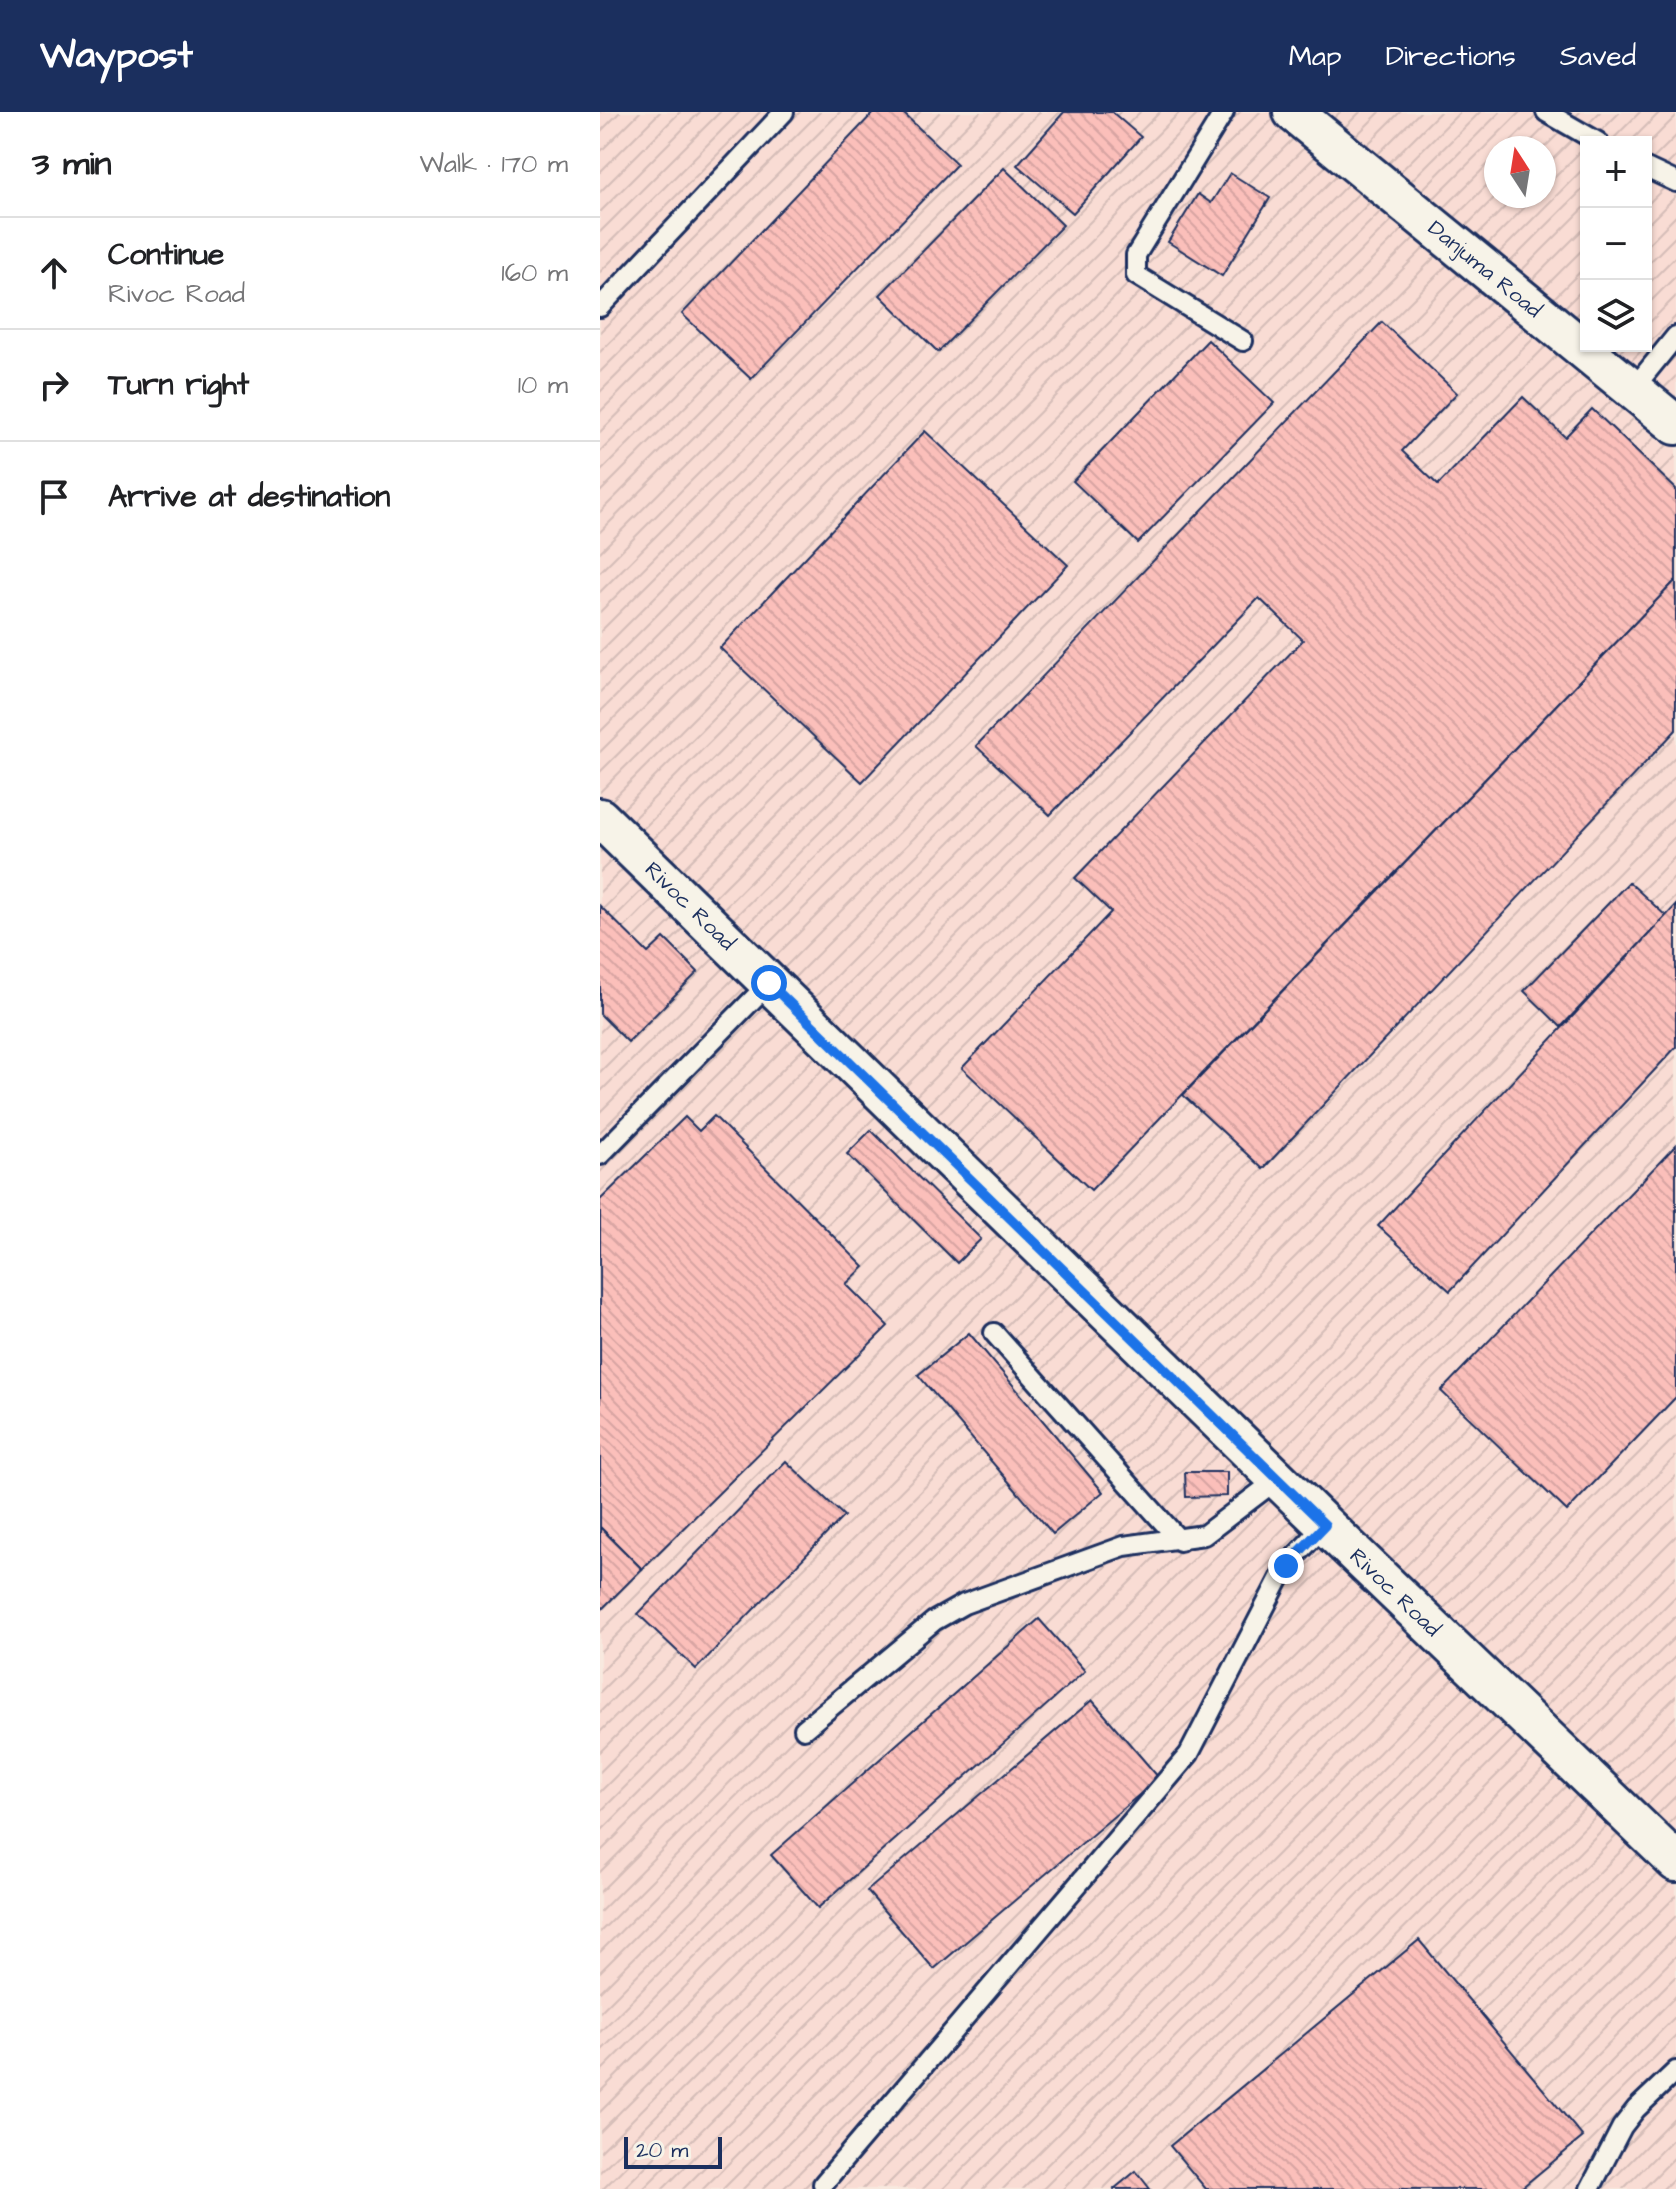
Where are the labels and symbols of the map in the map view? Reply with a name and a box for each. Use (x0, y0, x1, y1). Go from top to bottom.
north arrow (1484, 136, 1556, 208)
street label: Danjuma Road (1421, 213, 1549, 325)
street label: Rivoc Road (638, 854, 743, 958)
route start (751, 965, 787, 1001)
street label: Rivoc Road (1343, 1541, 1448, 1644)
route end (1268, 1548, 1304, 1584)
scale bar (624, 2133, 722, 2169)

